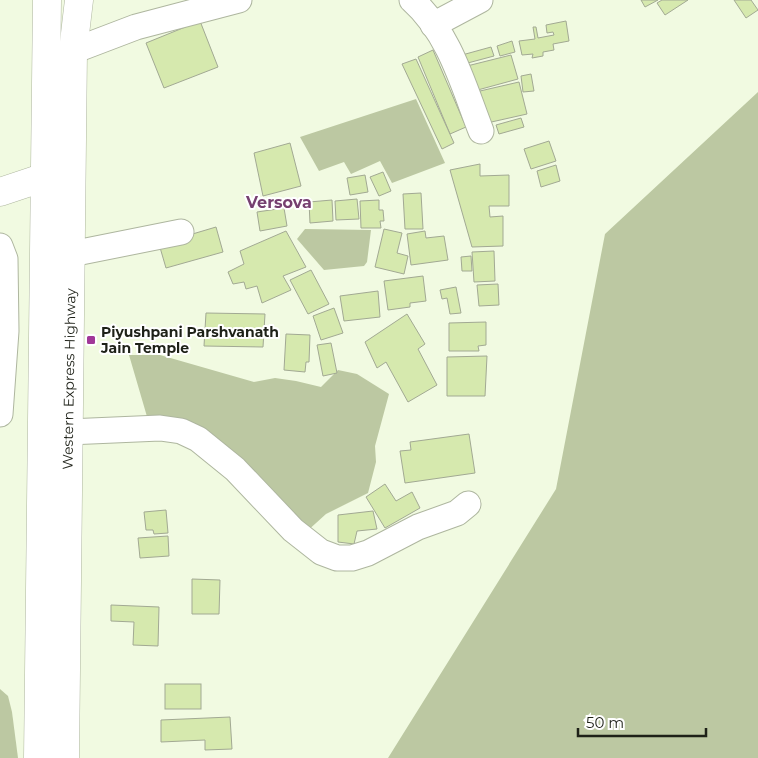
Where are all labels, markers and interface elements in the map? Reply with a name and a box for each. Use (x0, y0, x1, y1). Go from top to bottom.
district label: Versova (245, 193, 312, 212)
street label: Western Express Highway (58, 288, 80, 470)
place label: Piyushpani Parshvanath Jain Temple (100, 323, 279, 357)
marker: Piyushpani Parshvanath Jain Temple (85, 334, 97, 346)
scale bar (578, 706, 706, 738)
text: 50 m (586, 713, 624, 732)

